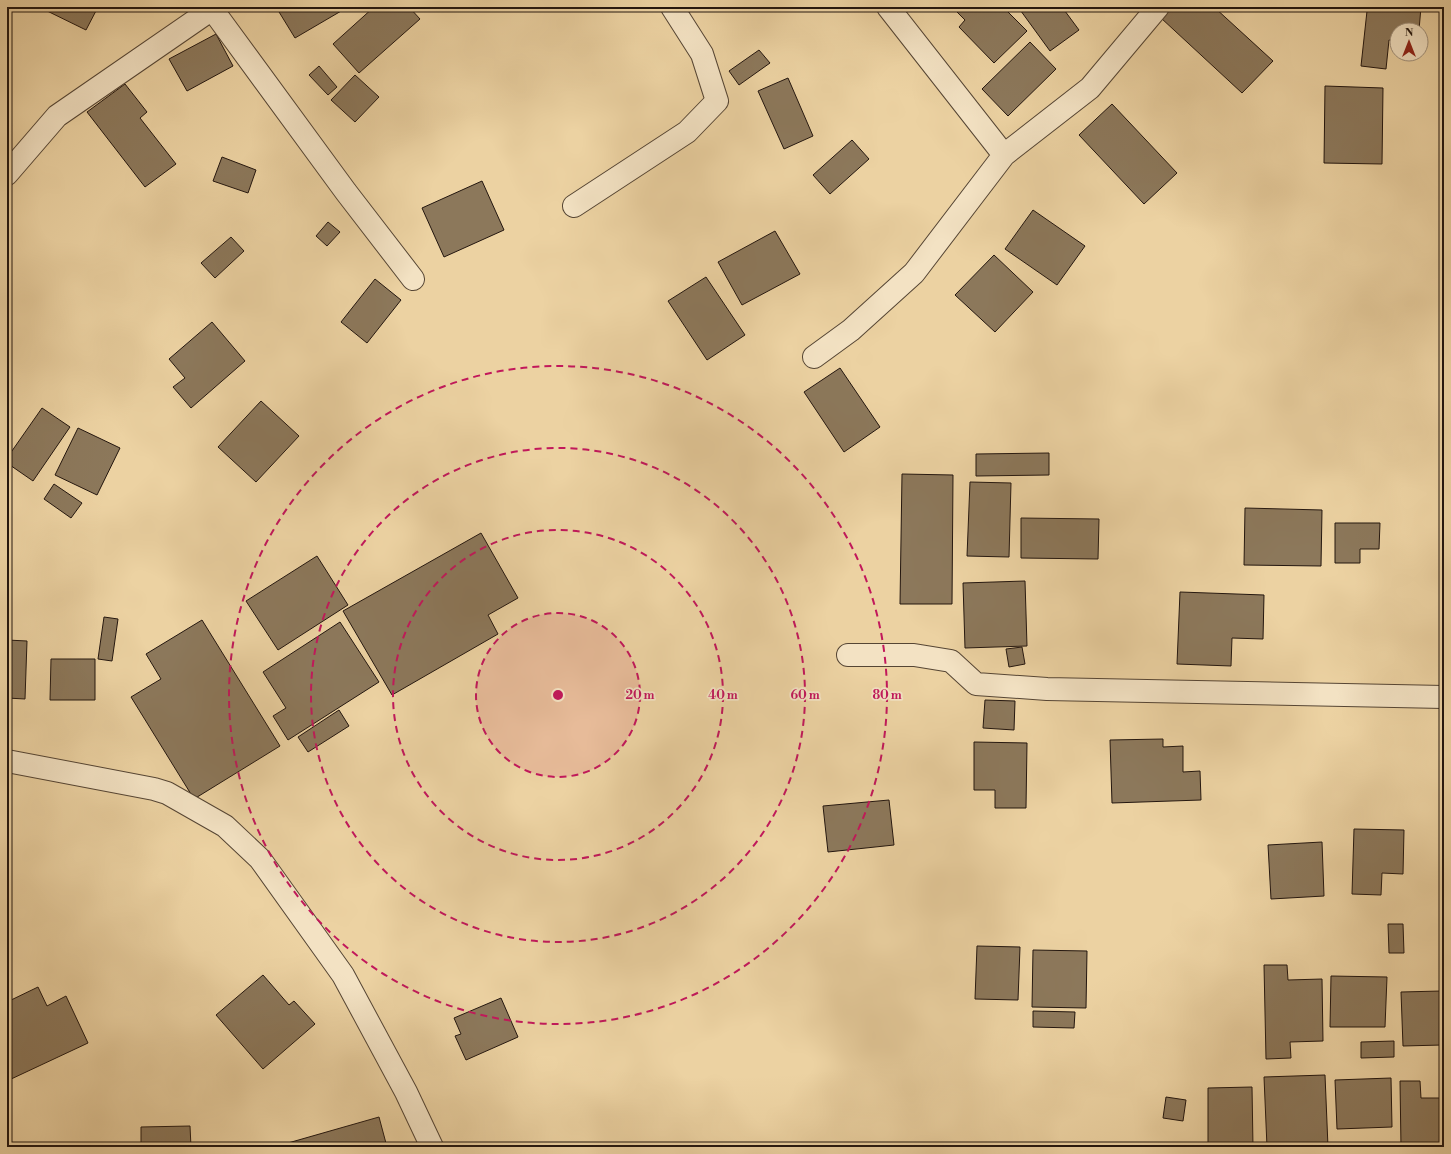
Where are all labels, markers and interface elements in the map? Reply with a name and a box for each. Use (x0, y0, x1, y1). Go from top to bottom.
north arrow (1389, 22, 1429, 62)
text: N (1405, 26, 1414, 40)
centre of rings (551, 688, 565, 702)
text: 20 m (625, 688, 655, 703)
text: 40 m (708, 688, 738, 703)
text: 60 m (790, 688, 820, 703)
text: 80 m (872, 688, 902, 703)

